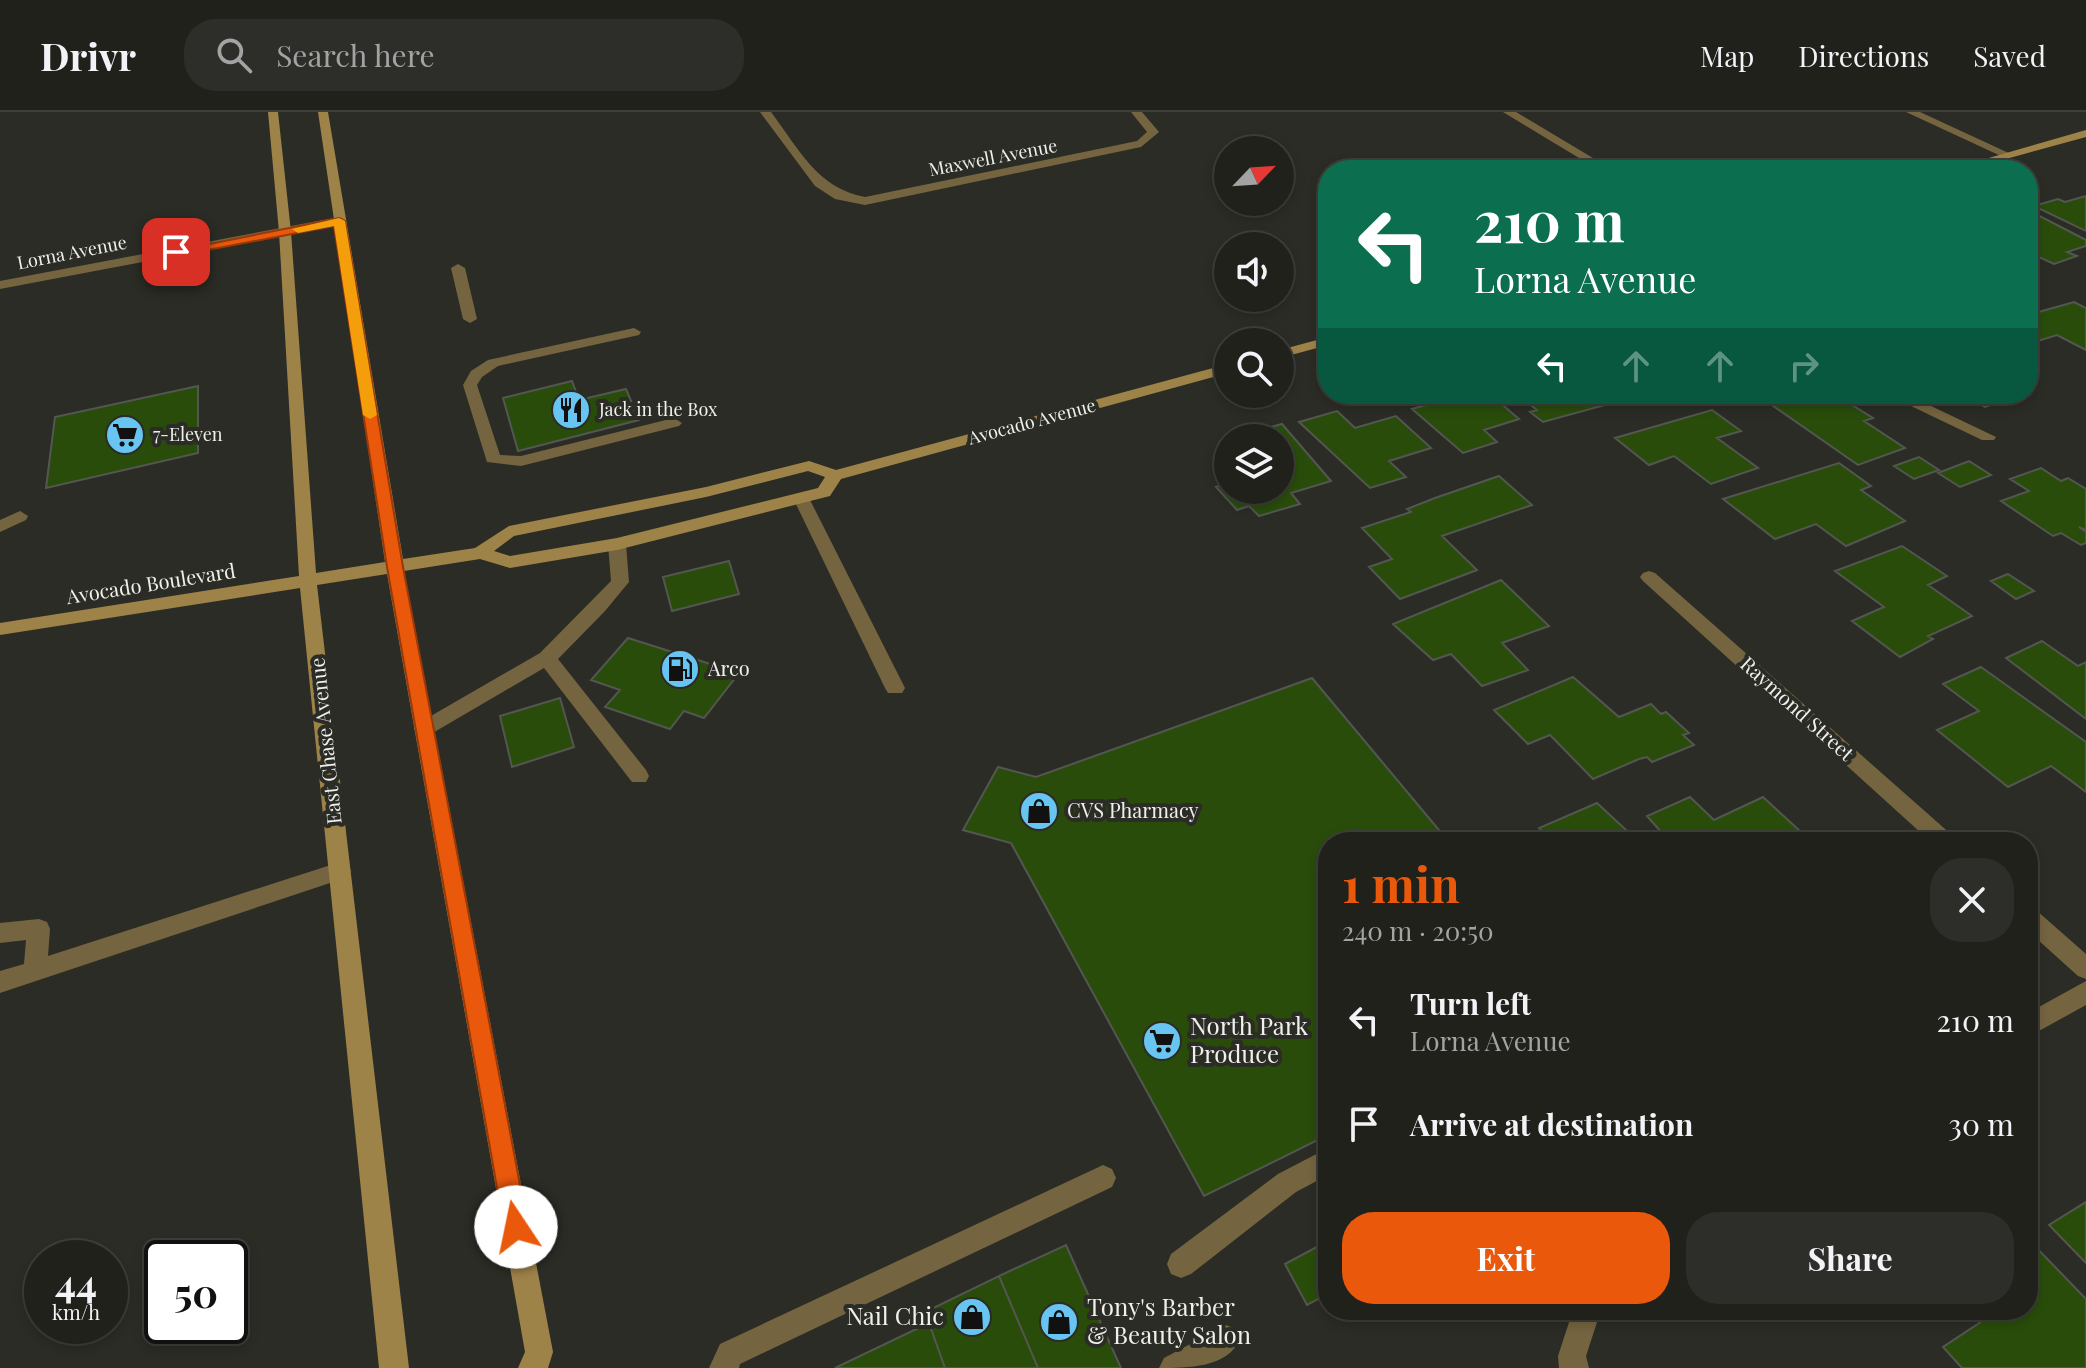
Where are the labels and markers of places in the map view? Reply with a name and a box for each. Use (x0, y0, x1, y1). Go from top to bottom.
pin (142, 218, 210, 286)
restaurant icon: Jack in the Box (550, 389, 592, 431)
place label: Jack in the Box (598, 397, 718, 421)
supermarket icon: 7-Eleven (104, 414, 146, 456)
place label: 7-Eleven (153, 422, 223, 446)
fuel station icon: Arco (659, 648, 701, 690)
place label: Arco (707, 654, 750, 681)
shop icon: CVS Pharmacy (1018, 790, 1060, 832)
place label: CVS Pharmacy (1067, 796, 1199, 823)
place label: North Park Produce (1190, 1009, 1309, 1069)
supermarket icon: North Park Produce (1141, 1020, 1183, 1062)
place label: Tony's Barber & Beauty Salon (1087, 1290, 1251, 1350)
shop icon: Nail Chic (951, 1296, 993, 1338)
place label: Nail Chic (846, 1299, 944, 1331)
shop icon: Tony's Barber & Beauty Salon (1038, 1301, 1080, 1343)

